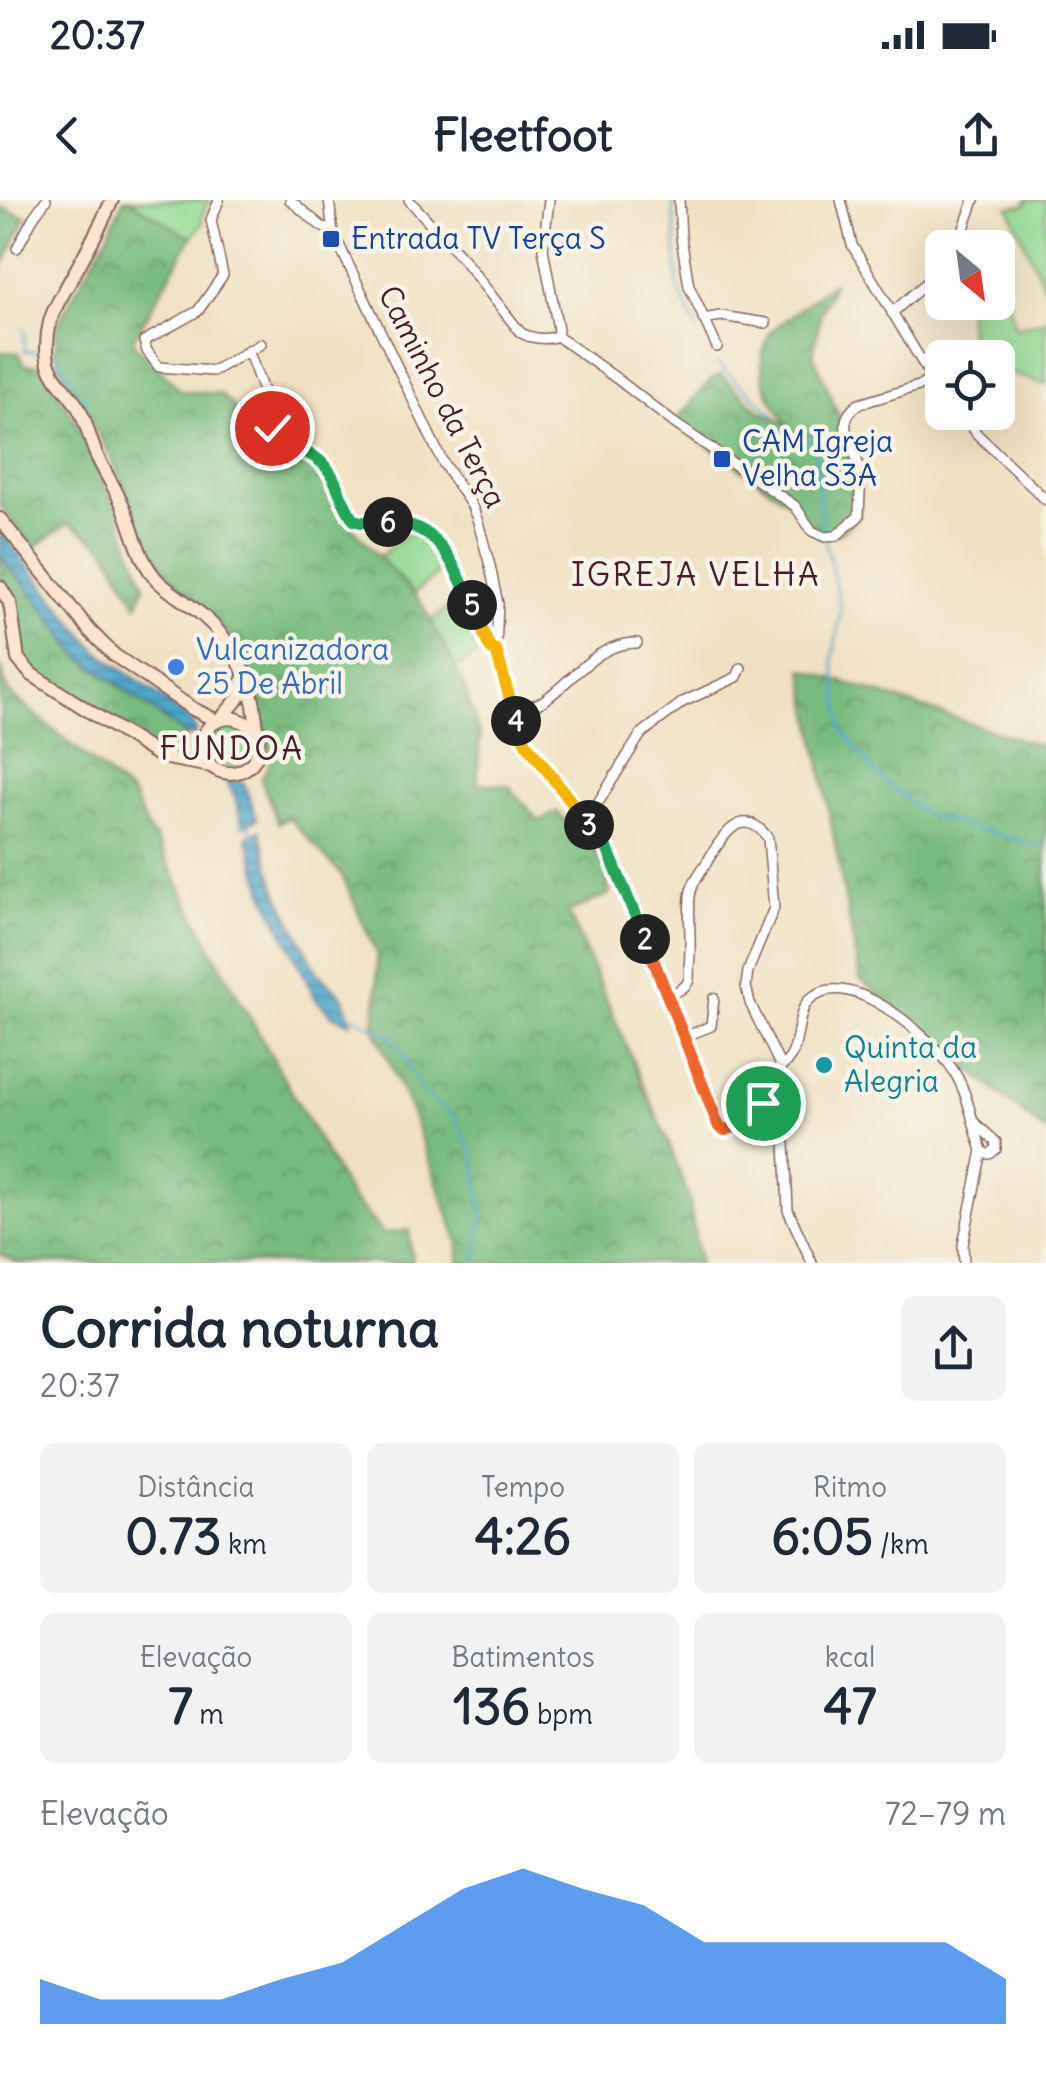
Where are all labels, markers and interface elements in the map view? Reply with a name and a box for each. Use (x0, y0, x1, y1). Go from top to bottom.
text: 20:37 (50, 12, 145, 59)
text: Fleetfoot (434, 107, 612, 163)
icon: back (40, 108, 95, 163)
icon: share (951, 108, 1006, 163)
place label: Entrada TV Terça S (351, 219, 606, 257)
marker: Entrada TV Terça S (320, 228, 342, 250)
north arrow (925, 230, 1015, 320)
map controls (925, 230, 1015, 430)
street label: Caminho da Terça (371, 279, 515, 514)
button: locate (925, 340, 1015, 430)
pin (230, 386, 315, 471)
icon: check (245, 401, 300, 456)
place label: CAM Igreja Velha S3A (742, 422, 893, 494)
marker: CAM Igreja Velha S3A (711, 448, 733, 470)
pin: 6 (363, 497, 413, 547)
text: 6 (380, 504, 396, 540)
district label: IGREJA VELHA (571, 554, 821, 595)
pin: 5 (447, 580, 497, 630)
text: 5 (464, 587, 480, 623)
place label: Vulcanizadora 25 De Abril (196, 630, 389, 702)
marker: Vulcanizadora 25 De Abril (165, 656, 187, 678)
pin: 4 (491, 696, 541, 746)
text: 4 (508, 703, 524, 739)
district label: FUNDOA (159, 728, 305, 769)
pin: 3 (564, 800, 614, 850)
text: 3 (581, 807, 597, 843)
pin: 2 (620, 914, 670, 964)
text: 2 (637, 921, 653, 957)
place label: Quinta da Alegria (844, 1028, 977, 1100)
marker: Quinta da Alegria (813, 1054, 835, 1076)
pin (721, 1061, 806, 1146)
icon: arrive (736, 1076, 791, 1131)
text: Corrida noturna (40, 1293, 439, 1362)
button: share (901, 1296, 1006, 1401)
text: 20:37 (40, 1365, 120, 1406)
text: Distância (137, 1469, 255, 1505)
text: Tempo (481, 1469, 565, 1505)
text: Ritmo (813, 1469, 887, 1505)
text: 0.73 (125, 1505, 221, 1568)
text: 4:26 (475, 1505, 571, 1568)
text: 6:05 (771, 1505, 873, 1568)
text: km (221, 1526, 267, 1562)
text: /km (873, 1526, 929, 1562)
text: Elevação (140, 1639, 252, 1675)
text: Batimentos (451, 1639, 595, 1675)
text: kcal (825, 1639, 875, 1675)
text: 7 (168, 1675, 193, 1738)
text: 136 (453, 1675, 530, 1738)
text: 47 (824, 1675, 876, 1738)
text: m (193, 1696, 224, 1732)
text: bpm (530, 1696, 593, 1732)
text: Elevação (40, 1793, 169, 1834)
text: 72–79 m (885, 1793, 1006, 1834)

